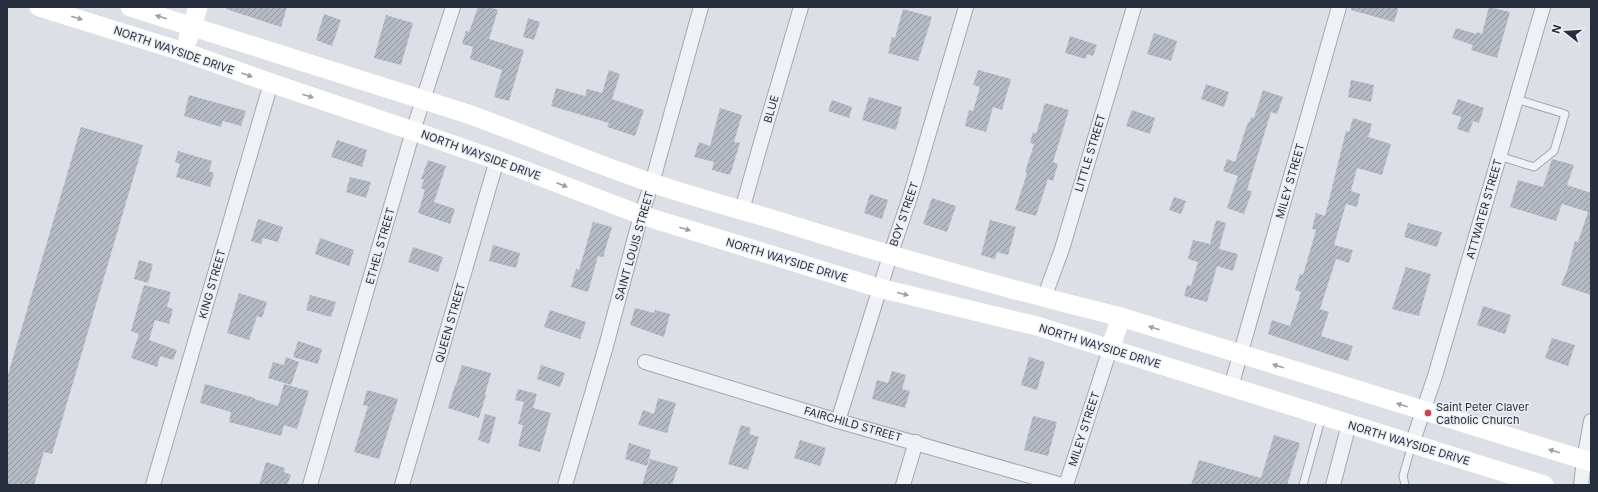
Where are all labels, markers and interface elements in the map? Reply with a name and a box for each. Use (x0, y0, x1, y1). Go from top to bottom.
north arrow (1546, 12, 1586, 52)
one-way arrow (155, 14, 167, 20)
one-way arrow (71, 15, 83, 21)
street label: NORTH WAYSIDE DRIVE (112, 23, 236, 77)
text: N (1549, 23, 1564, 35)
one-way arrow (242, 72, 254, 78)
one-way arrow (302, 93, 314, 99)
street label: BLUE (760, 94, 782, 124)
street label: LITTLE STREET (1071, 112, 1109, 194)
street label: NORTH WAYSIDE DRIVE (419, 127, 543, 183)
street label: MILEY STREET (1273, 142, 1307, 220)
street label: ATTWATER STREET (1463, 157, 1505, 261)
street label: BOY STREET (886, 180, 922, 248)
one-way arrow (557, 183, 569, 189)
street label: SAINT LOUIS STREET (612, 190, 656, 302)
street label: ETHEL STREET (362, 206, 398, 286)
one-way arrow (679, 226, 691, 232)
street label: NORTH WAYSIDE DRIVE (724, 235, 850, 285)
street label: KING STREET (195, 248, 229, 320)
street label: QUEEN STREET (432, 281, 468, 365)
one-way arrow (897, 292, 909, 298)
street label: NORTH WAYSIDE DRIVE (1037, 321, 1163, 371)
one-way arrow (1148, 325, 1160, 331)
one-way arrow (1272, 363, 1284, 369)
street label: MILEY STREET (1065, 390, 1103, 468)
place label: Saint Peter Claver Catholic Church (1436, 400, 1529, 427)
one-way arrow (1396, 402, 1408, 408)
street label: FAIRCHILD STREET (802, 403, 904, 445)
marker: Saint Peter Claver Catholic Church (1423, 408, 1433, 418)
street label: NORTH WAYSIDE DRIVE (1346, 418, 1472, 468)
one-way arrow (1547, 448, 1559, 454)

